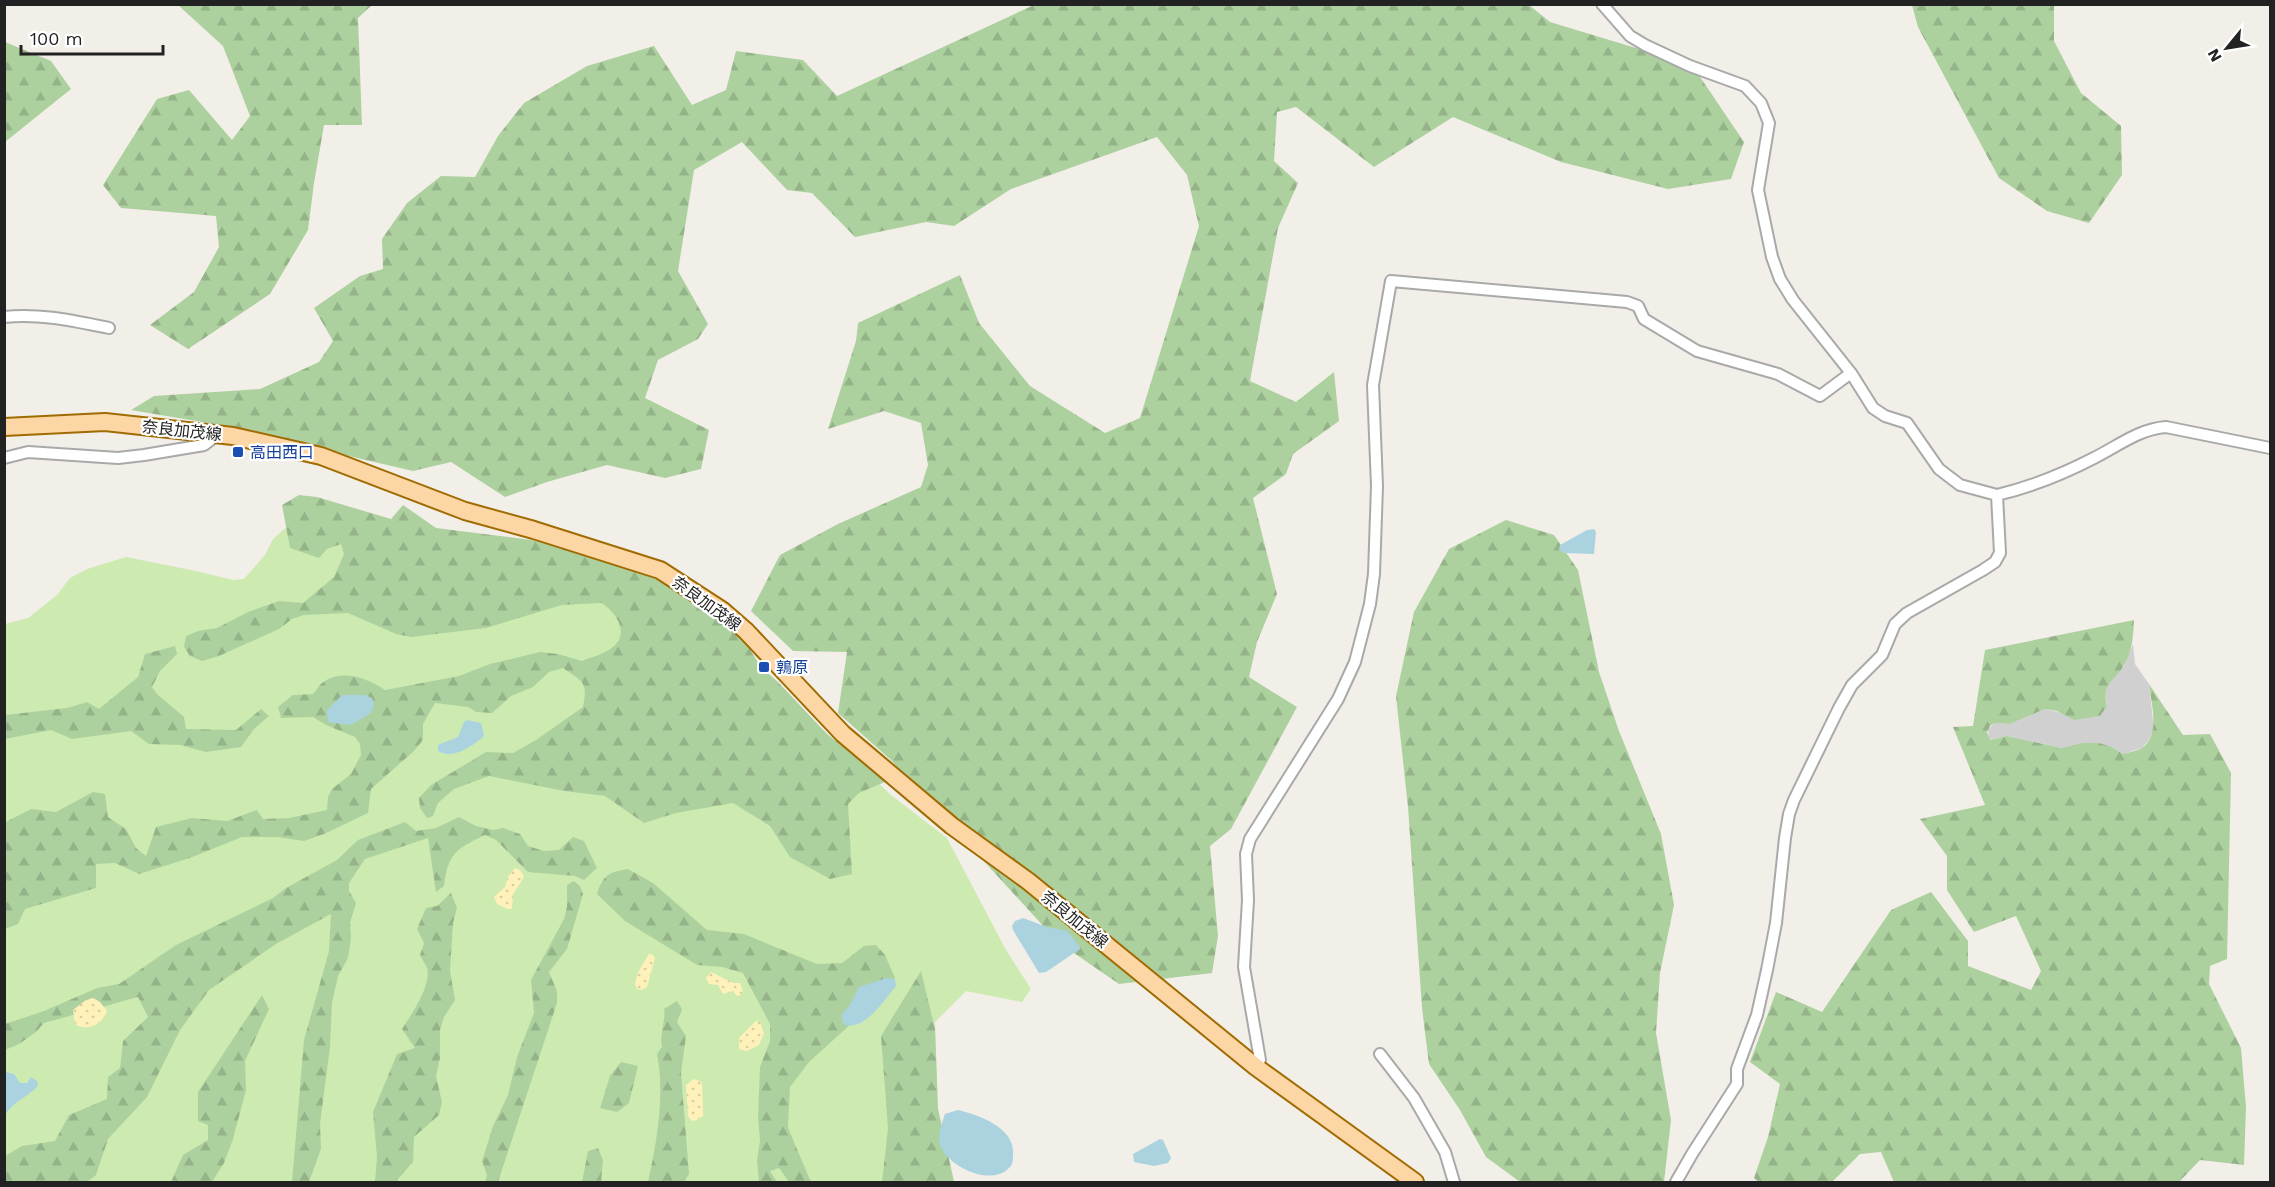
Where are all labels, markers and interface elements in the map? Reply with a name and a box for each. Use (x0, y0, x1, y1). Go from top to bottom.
scale bar (21, 18, 164, 56)
north arrow (2197, 18, 2257, 78)
text: 100 m (30, 28, 83, 49)
text: N (2203, 45, 2226, 65)
street label: 奈良加茂線 (141, 417, 223, 444)
place label: 高田西口 (250, 443, 314, 462)
marker: 高田西口 (231, 445, 245, 459)
street label: 奈良加茂線 (669, 572, 745, 635)
place label: 鶉原 (776, 658, 808, 677)
marker: 鶉原 (757, 660, 771, 674)
street label: 奈良加茂線 (1038, 887, 1112, 952)

